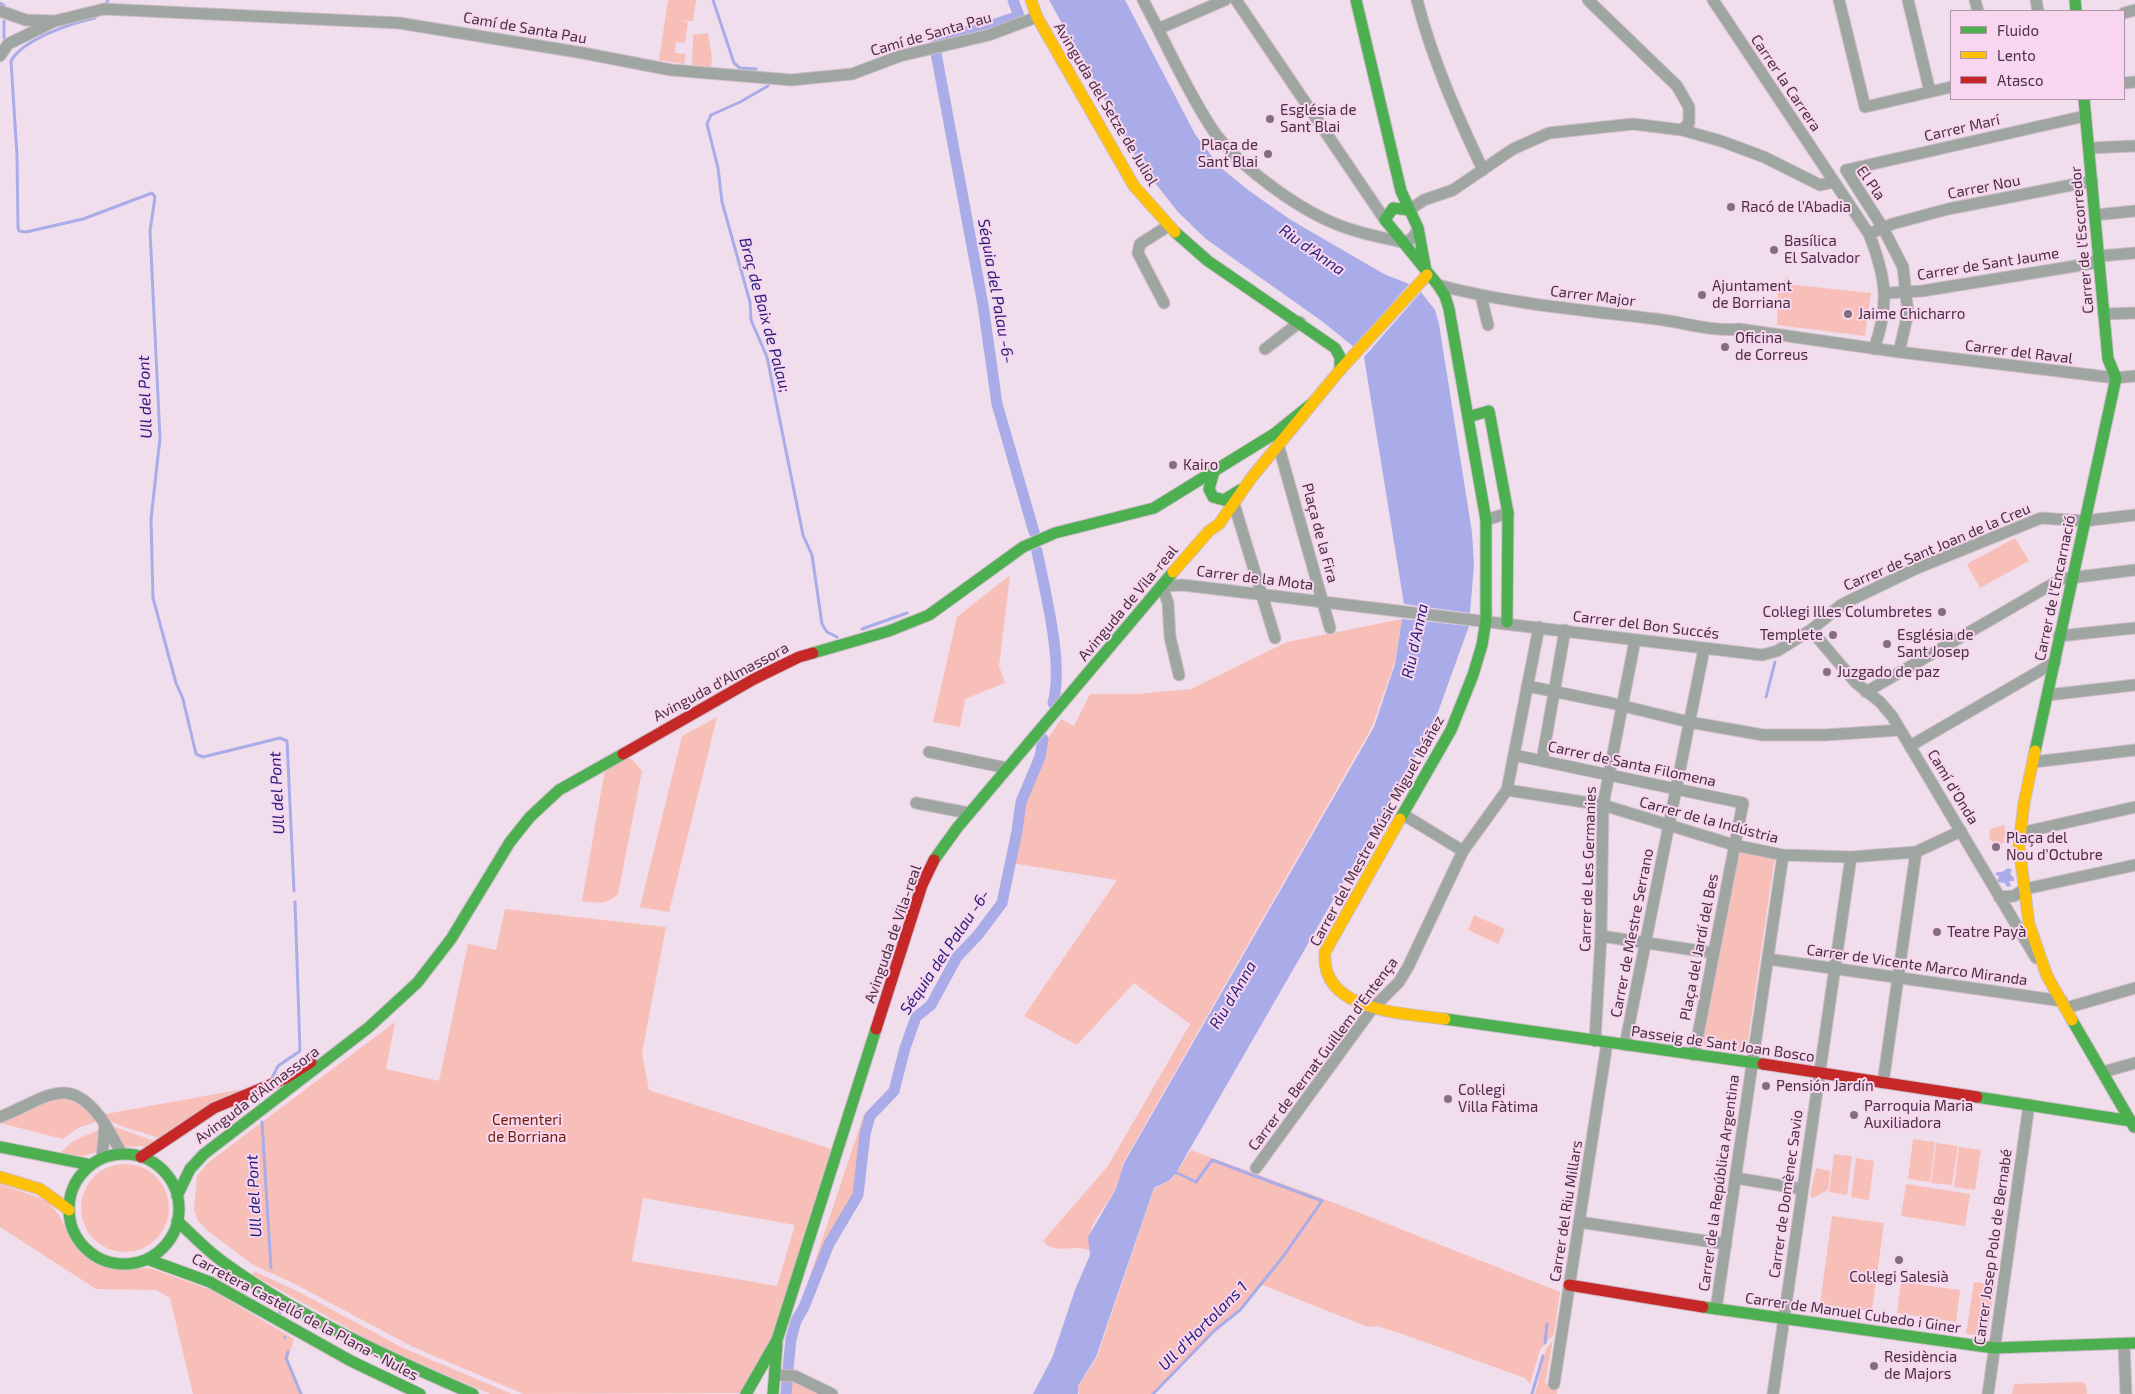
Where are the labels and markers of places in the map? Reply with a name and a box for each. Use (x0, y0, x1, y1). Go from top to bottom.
place label: Església de Sant Blai (1280, 101, 1356, 136)
marker: Església de Sant Blai (1264, 113, 1276, 125)
place label: Plaça de Sant Blai (1198, 136, 1258, 171)
marker: Plaça de Sant Blai (1262, 148, 1274, 160)
place label: Racó de l'Abadia (1741, 198, 1851, 216)
marker: Racó de l'Abadia (1725, 201, 1737, 213)
place label: Basílica El Salvador (1784, 232, 1860, 267)
marker: Basílica El Salvador (1768, 244, 1780, 256)
place label: Ajuntament de Borriana (1712, 277, 1792, 312)
marker: Ajuntament de Borriana (1696, 289, 1708, 301)
place label: Jaime Chicharro (1858, 305, 1965, 323)
marker: Jaime Chicharro (1842, 308, 1854, 320)
place label: Oficina de Correus (1735, 329, 1808, 364)
marker: Oficina de Correus (1719, 341, 1731, 353)
place label: Kairo (1183, 456, 1218, 474)
marker: Kairo (1167, 459, 1179, 471)
place label: Col·legi Illes Columbretes (1762, 603, 1932, 621)
marker: Col·legi Illes Columbretes (1936, 606, 1948, 618)
place label: Templete (1760, 626, 1823, 644)
place label: Església de Sant Josep (1897, 626, 1973, 661)
marker: Templete (1827, 629, 1839, 641)
marker: Església de Sant Josep (1881, 638, 1893, 650)
place label: Juzgado de paz (1837, 663, 1940, 681)
marker: Juzgado de paz (1821, 666, 1833, 678)
place label: Plaça del Nou d'Octubre (2006, 829, 2103, 864)
marker: Plaça del Nou d'Octubre (1990, 841, 2002, 853)
place label: Teatre Payà (1947, 923, 2026, 941)
marker: Teatre Payà (1931, 926, 1943, 938)
place label: Pensión Jardín (1776, 1077, 1874, 1095)
marker: Pensión Jardín (1760, 1080, 1772, 1092)
place label: Col·legi Villa Fàtima (1458, 1081, 1538, 1116)
marker: Col·legi Villa Fàtima (1442, 1093, 1454, 1105)
place label: Parroquia Maria Auxiliadora (1864, 1097, 1973, 1132)
marker: Parroquia Maria Auxiliadora (1848, 1109, 1860, 1121)
marker: Col·legi Salesià (1893, 1254, 1905, 1266)
place label: Col·legi Salesià (1849, 1268, 1949, 1286)
place label: Residència de Majors (1884, 1348, 1957, 1383)
marker: Residència de Majors (1868, 1360, 1880, 1372)

